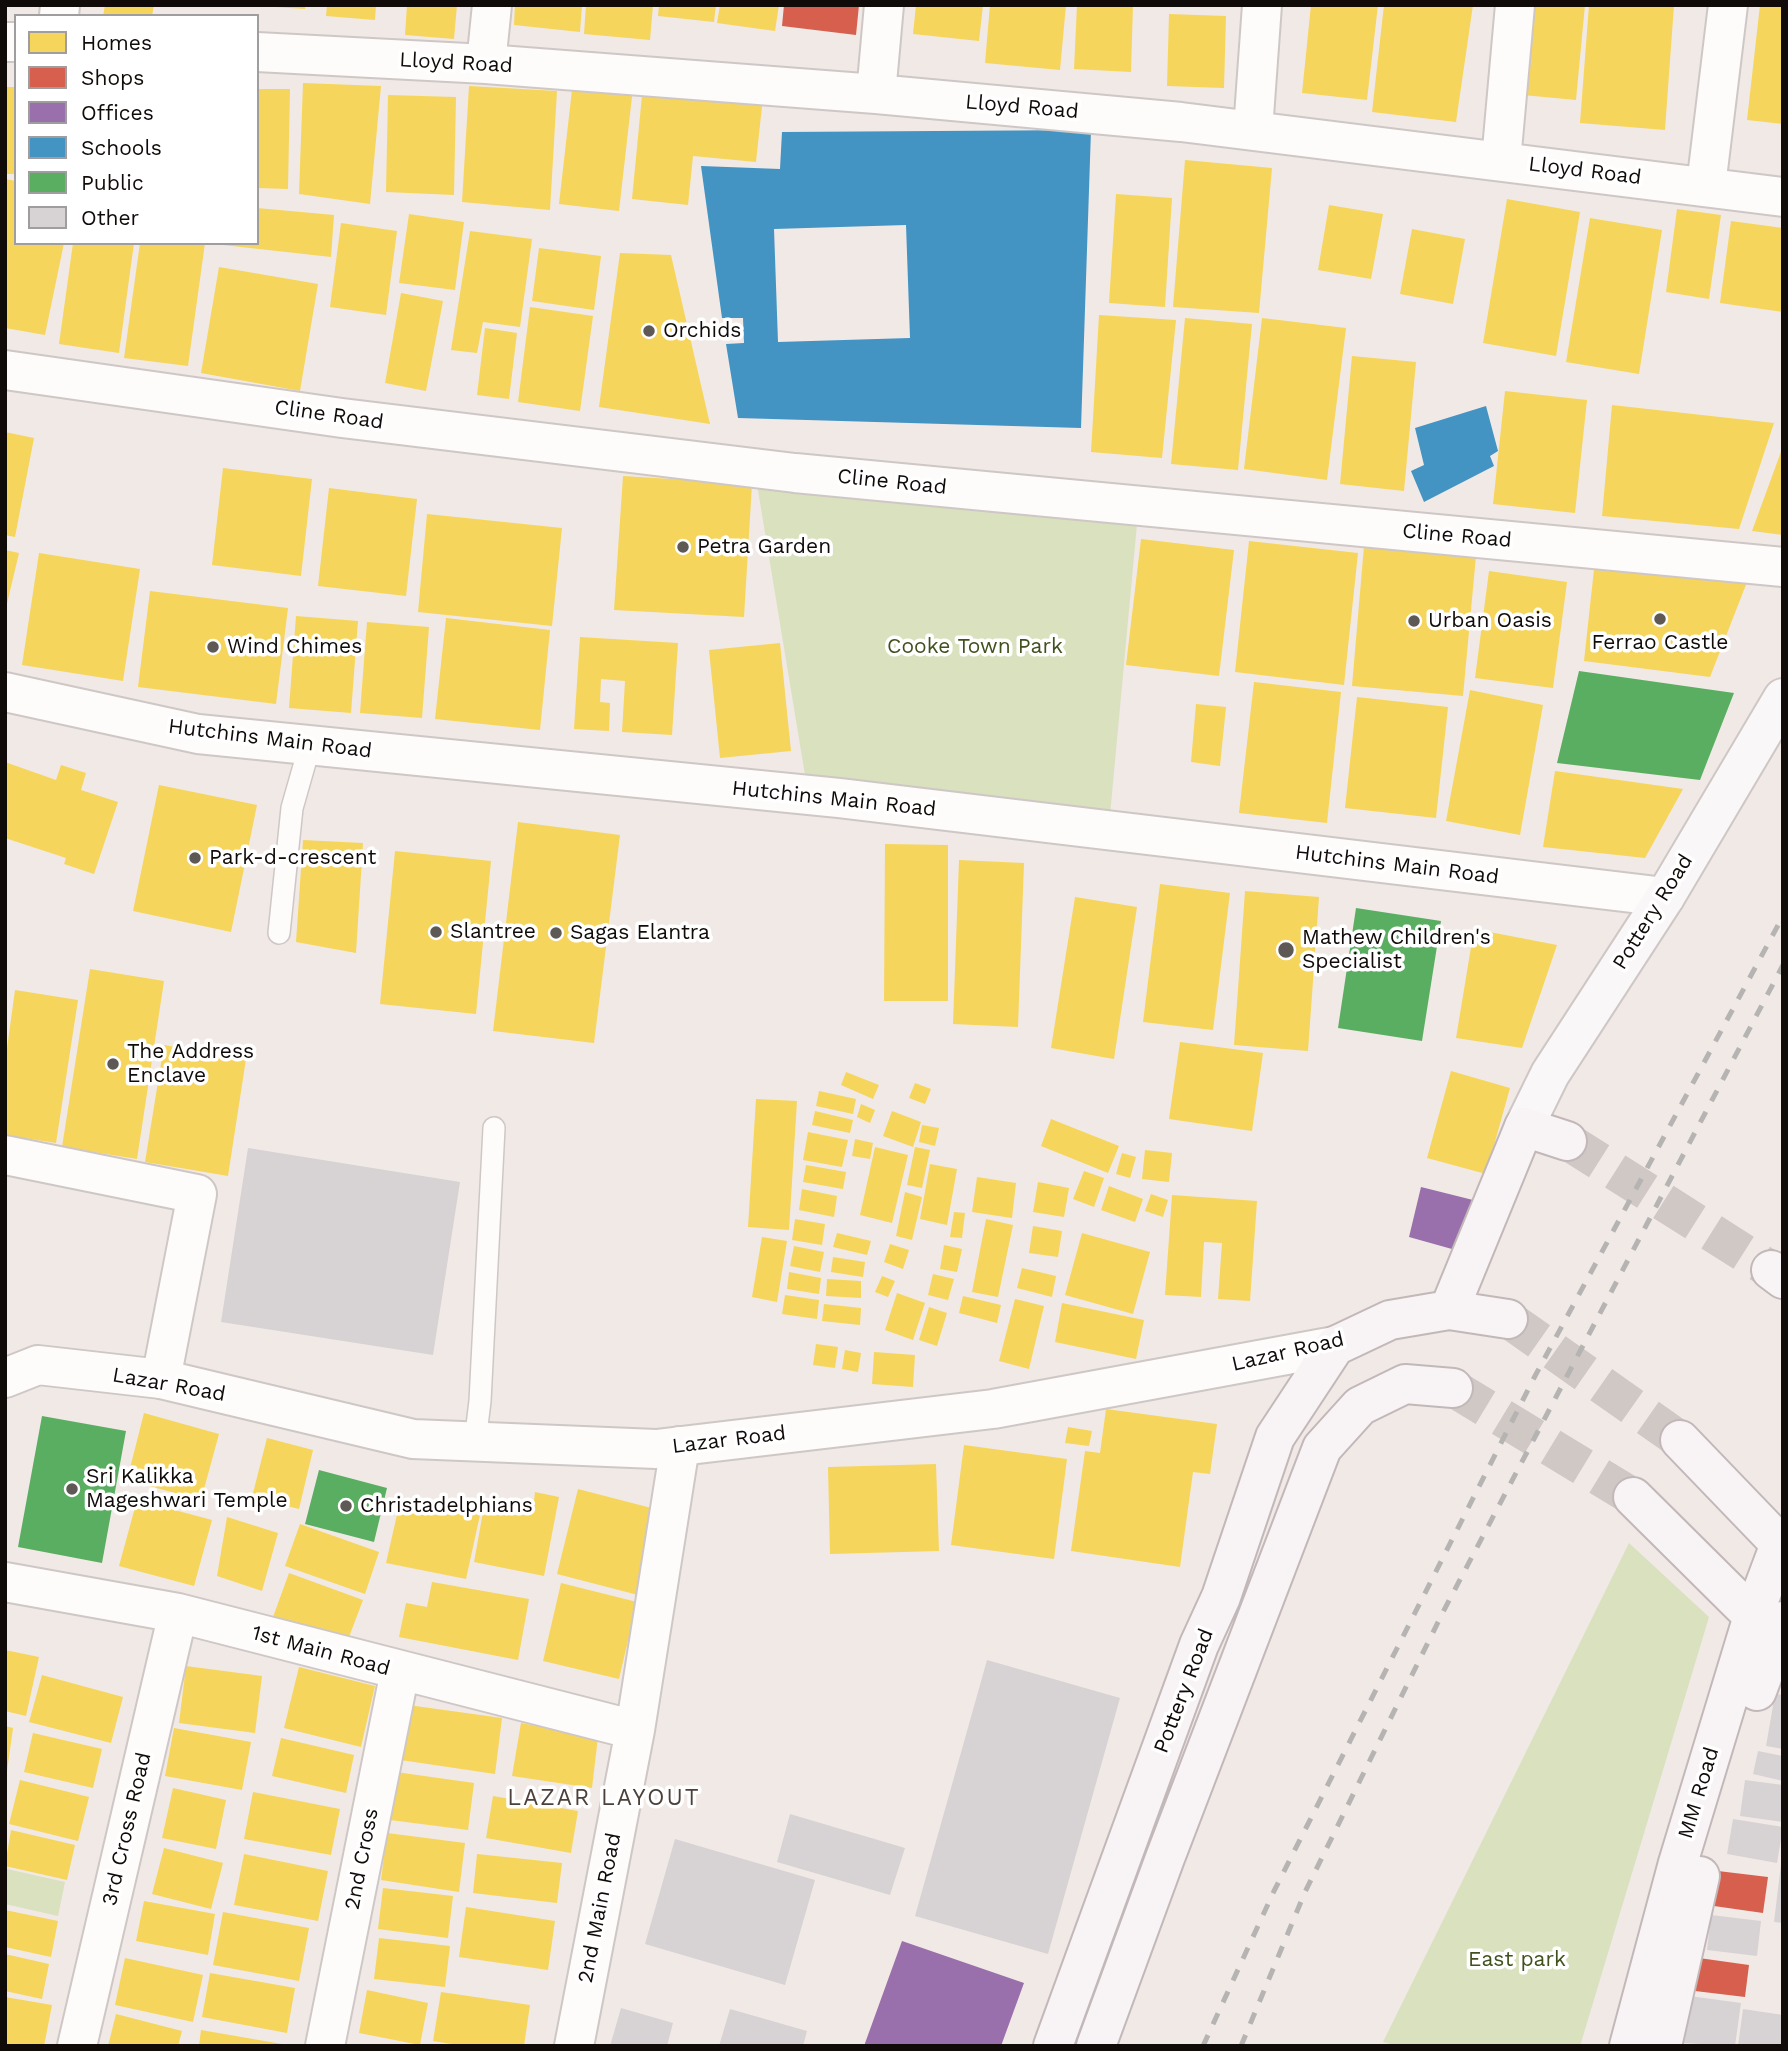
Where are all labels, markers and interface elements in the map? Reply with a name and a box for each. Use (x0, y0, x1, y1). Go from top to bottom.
legend (14, 14, 259, 245)
text: Homes (81, 30, 152, 55)
street label: Lloyd Road (399, 47, 513, 79)
text: Shops (81, 65, 144, 90)
street label: Lloyd Road (964, 89, 1080, 125)
text: Offices (81, 100, 154, 125)
text: Schools (81, 135, 162, 160)
street label: Lloyd Road (1527, 152, 1643, 190)
text: Public (81, 170, 144, 195)
text: Other (81, 205, 139, 230)
place label: Orchids (663, 318, 741, 344)
marker: Orchids (641, 323, 657, 339)
street label: Cline Road (273, 395, 385, 435)
street label: Cline Road (836, 464, 948, 500)
street label: Cline Road (1401, 519, 1513, 553)
place label: Petra Garden (697, 534, 831, 560)
marker: Petra Garden (675, 539, 691, 555)
place label: Urban Oasis (1428, 608, 1552, 634)
marker: Ferrao Castle (1652, 611, 1668, 627)
marker: Urban Oasis (1406, 613, 1422, 629)
place label: Ferrao Castle (1592, 630, 1728, 656)
place label: Wind Chimes (227, 634, 362, 660)
park label: Cooke Town Park (887, 634, 1063, 660)
marker: Wind Chimes (205, 639, 221, 655)
street label: Hutchins Main Road (167, 714, 373, 764)
street label: Hutchins Main Road (731, 776, 937, 822)
street label: Hutchins Main Road (1294, 840, 1500, 890)
place label: Park-d-crescent (209, 845, 376, 871)
marker: Park-d-crescent (187, 850, 203, 866)
street label: Pottery Road (1608, 850, 1698, 974)
place label: Slantree (450, 919, 536, 945)
place label: Sagas Elantra (570, 920, 710, 946)
marker: Slantree (428, 924, 444, 940)
marker: Sagas Elantra (548, 925, 564, 941)
place label: Mathew Children's Specialist (1302, 925, 1491, 975)
marker: Mathew Children's Specialist (1276, 940, 1296, 960)
place label: The Address Enclave (127, 1039, 254, 1089)
marker: The Address Enclave (105, 1056, 121, 1072)
street label: Lazar Road (1229, 1327, 1347, 1377)
street label: Lazar Road (110, 1363, 228, 1407)
street label: Lazar Road (671, 1421, 787, 1459)
place label: Sri Kalikka Mageshwari Temple (86, 1464, 288, 1514)
marker: Sri Kalikka Mageshwari Temple (64, 1481, 80, 1497)
place label: Christadelphians (360, 1493, 533, 1519)
marker: Christadelphians (338, 1498, 354, 1514)
street label: 1st Main Road (249, 1620, 393, 1682)
street label: Pottery Road (1149, 1625, 1219, 1757)
street label: MM Road (1673, 1744, 1725, 1842)
street label: 3rd Cross Road (97, 1750, 157, 1908)
district label: LAZAR LAYOUT (509, 1784, 699, 1812)
street label: 2nd Cross (340, 1806, 384, 1912)
street label: 2nd Main Road (573, 1831, 627, 1985)
park label: East park (1468, 1947, 1566, 1973)

